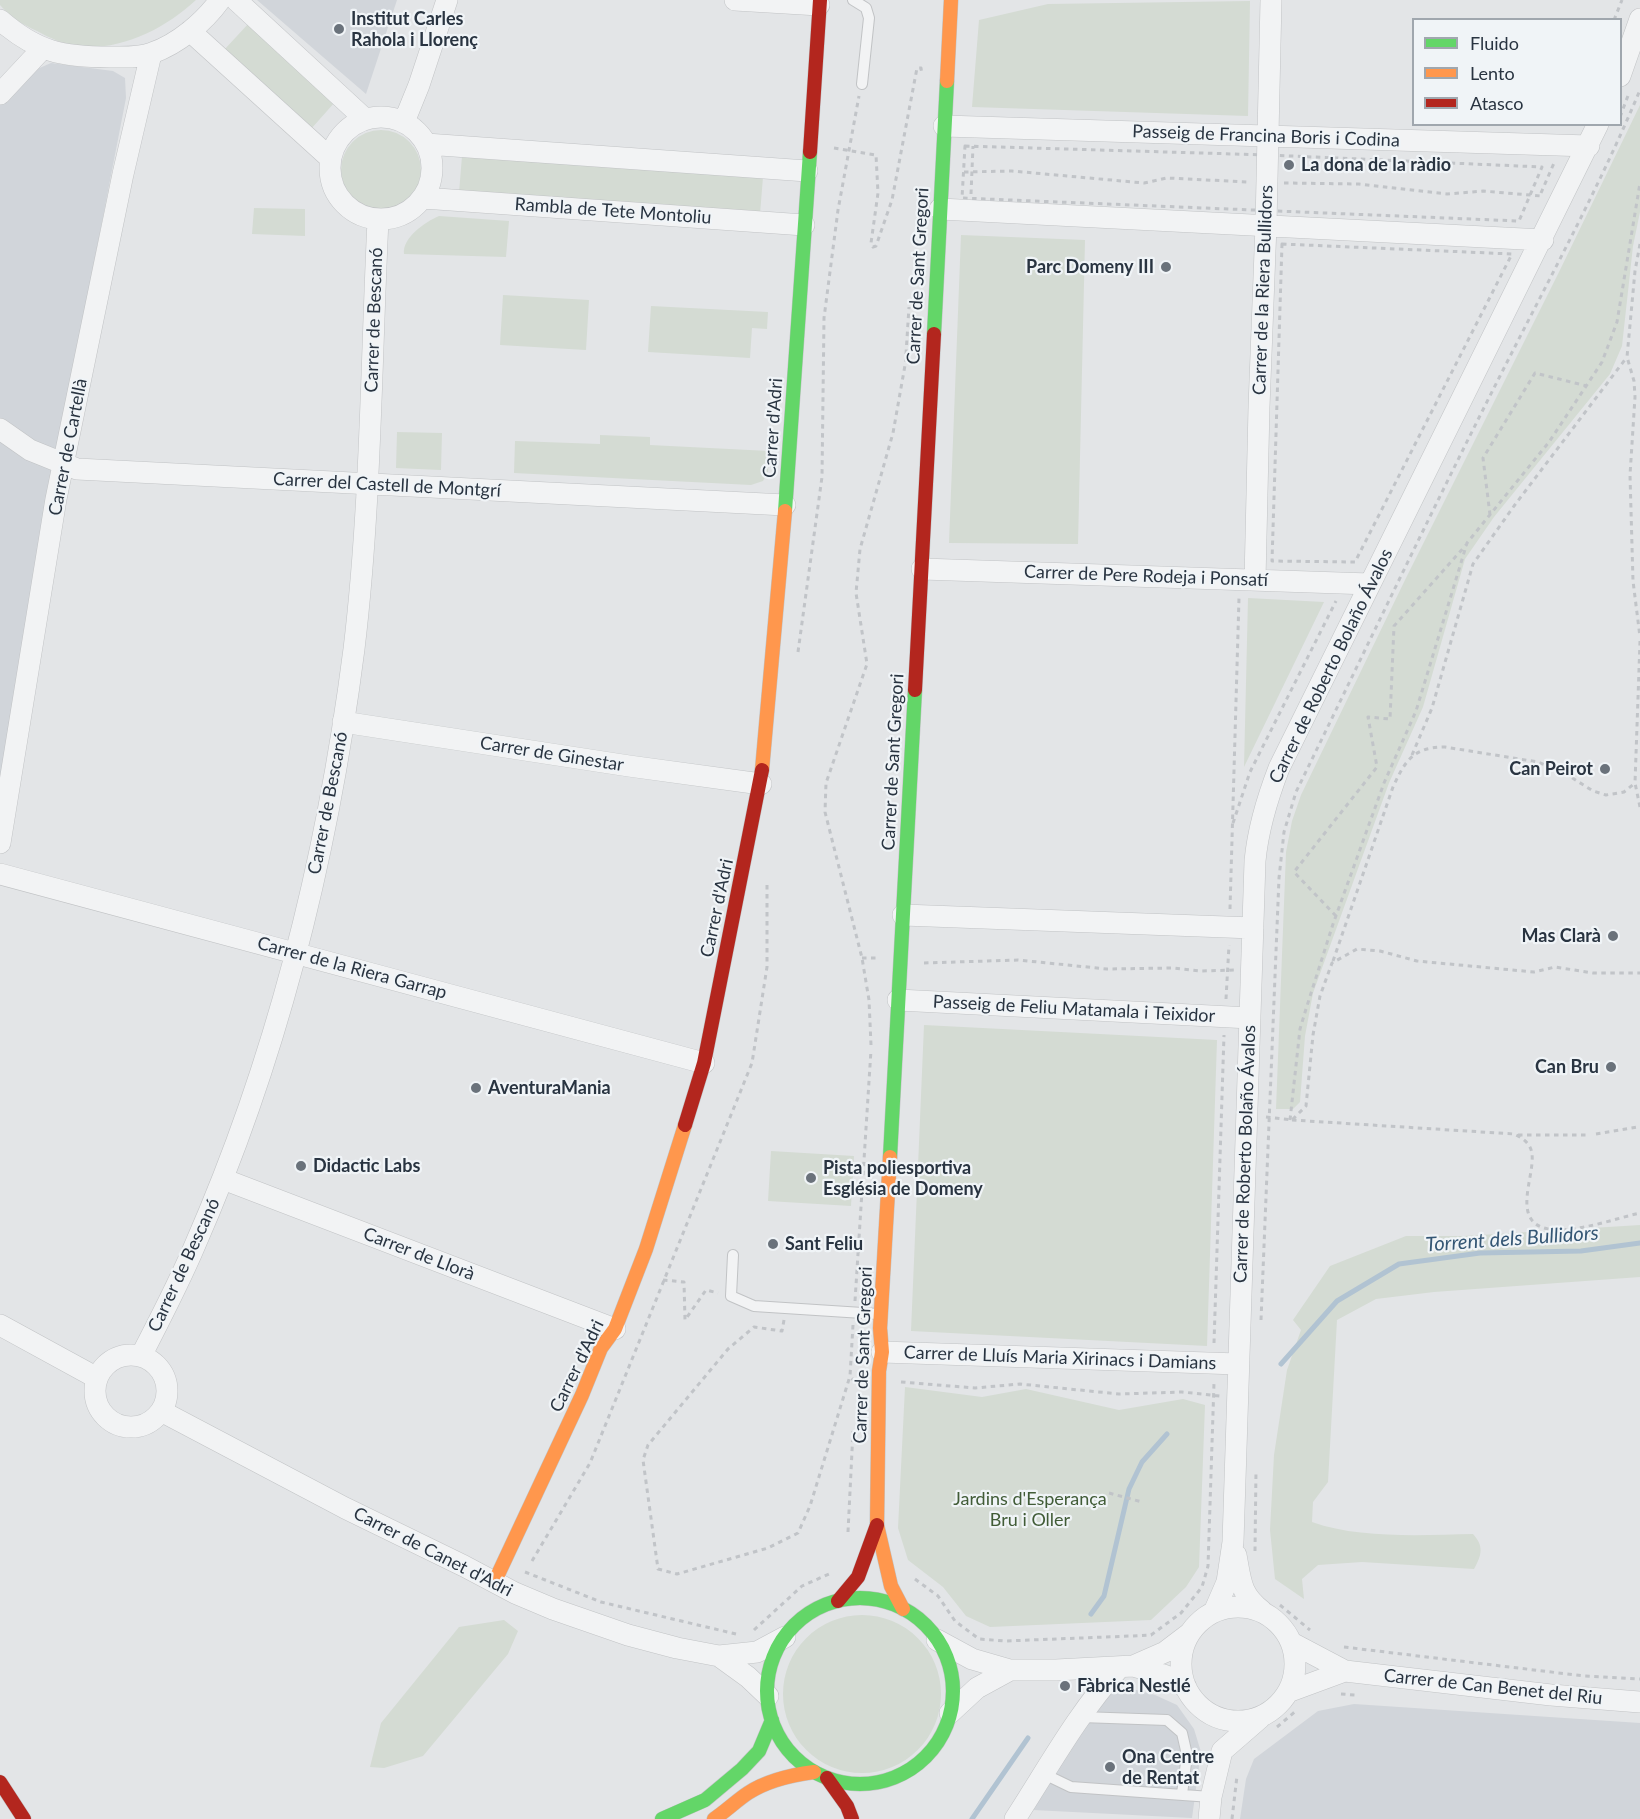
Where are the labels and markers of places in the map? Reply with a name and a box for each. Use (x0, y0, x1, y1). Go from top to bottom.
place label: Institut Carles Rahola i Llorenç (351, 8, 478, 50)
marker: Institut Carles Rahola i Llorenç (332, 22, 346, 36)
place label: La dona de la ràdio (1301, 154, 1451, 176)
marker: La dona de la ràdio (1282, 158, 1296, 172)
place label: Parc Domeny III (1026, 256, 1154, 278)
marker: Parc Domeny III (1159, 260, 1173, 274)
place label: Can Peirot (1509, 758, 1593, 780)
marker: Can Peirot (1598, 762, 1612, 776)
place label: Mas Clarà (1522, 925, 1601, 947)
marker: Mas Clarà (1606, 929, 1620, 943)
place label: Can Bru (1535, 1056, 1599, 1078)
marker: Can Bru (1604, 1060, 1618, 1074)
place label: AventuraMania (488, 1077, 611, 1099)
marker: AventuraMania (469, 1081, 483, 1095)
place label: Didactic Labs (313, 1155, 420, 1177)
place label: Pista poliesportiva Església de Domeny (823, 1157, 983, 1200)
marker: Didactic Labs (294, 1159, 308, 1173)
marker: Pista poliesportiva Església de Domeny (804, 1171, 818, 1185)
place label: Sant Feliu (785, 1233, 863, 1255)
marker: Sant Feliu (766, 1237, 780, 1251)
place label: Fàbrica Nestlé (1077, 1675, 1191, 1697)
marker: Fàbrica Nestlé (1058, 1679, 1072, 1693)
place label: Ona Centre de Rentat (1122, 1746, 1214, 1788)
marker: Ona Centre de Rentat (1103, 1760, 1117, 1774)

